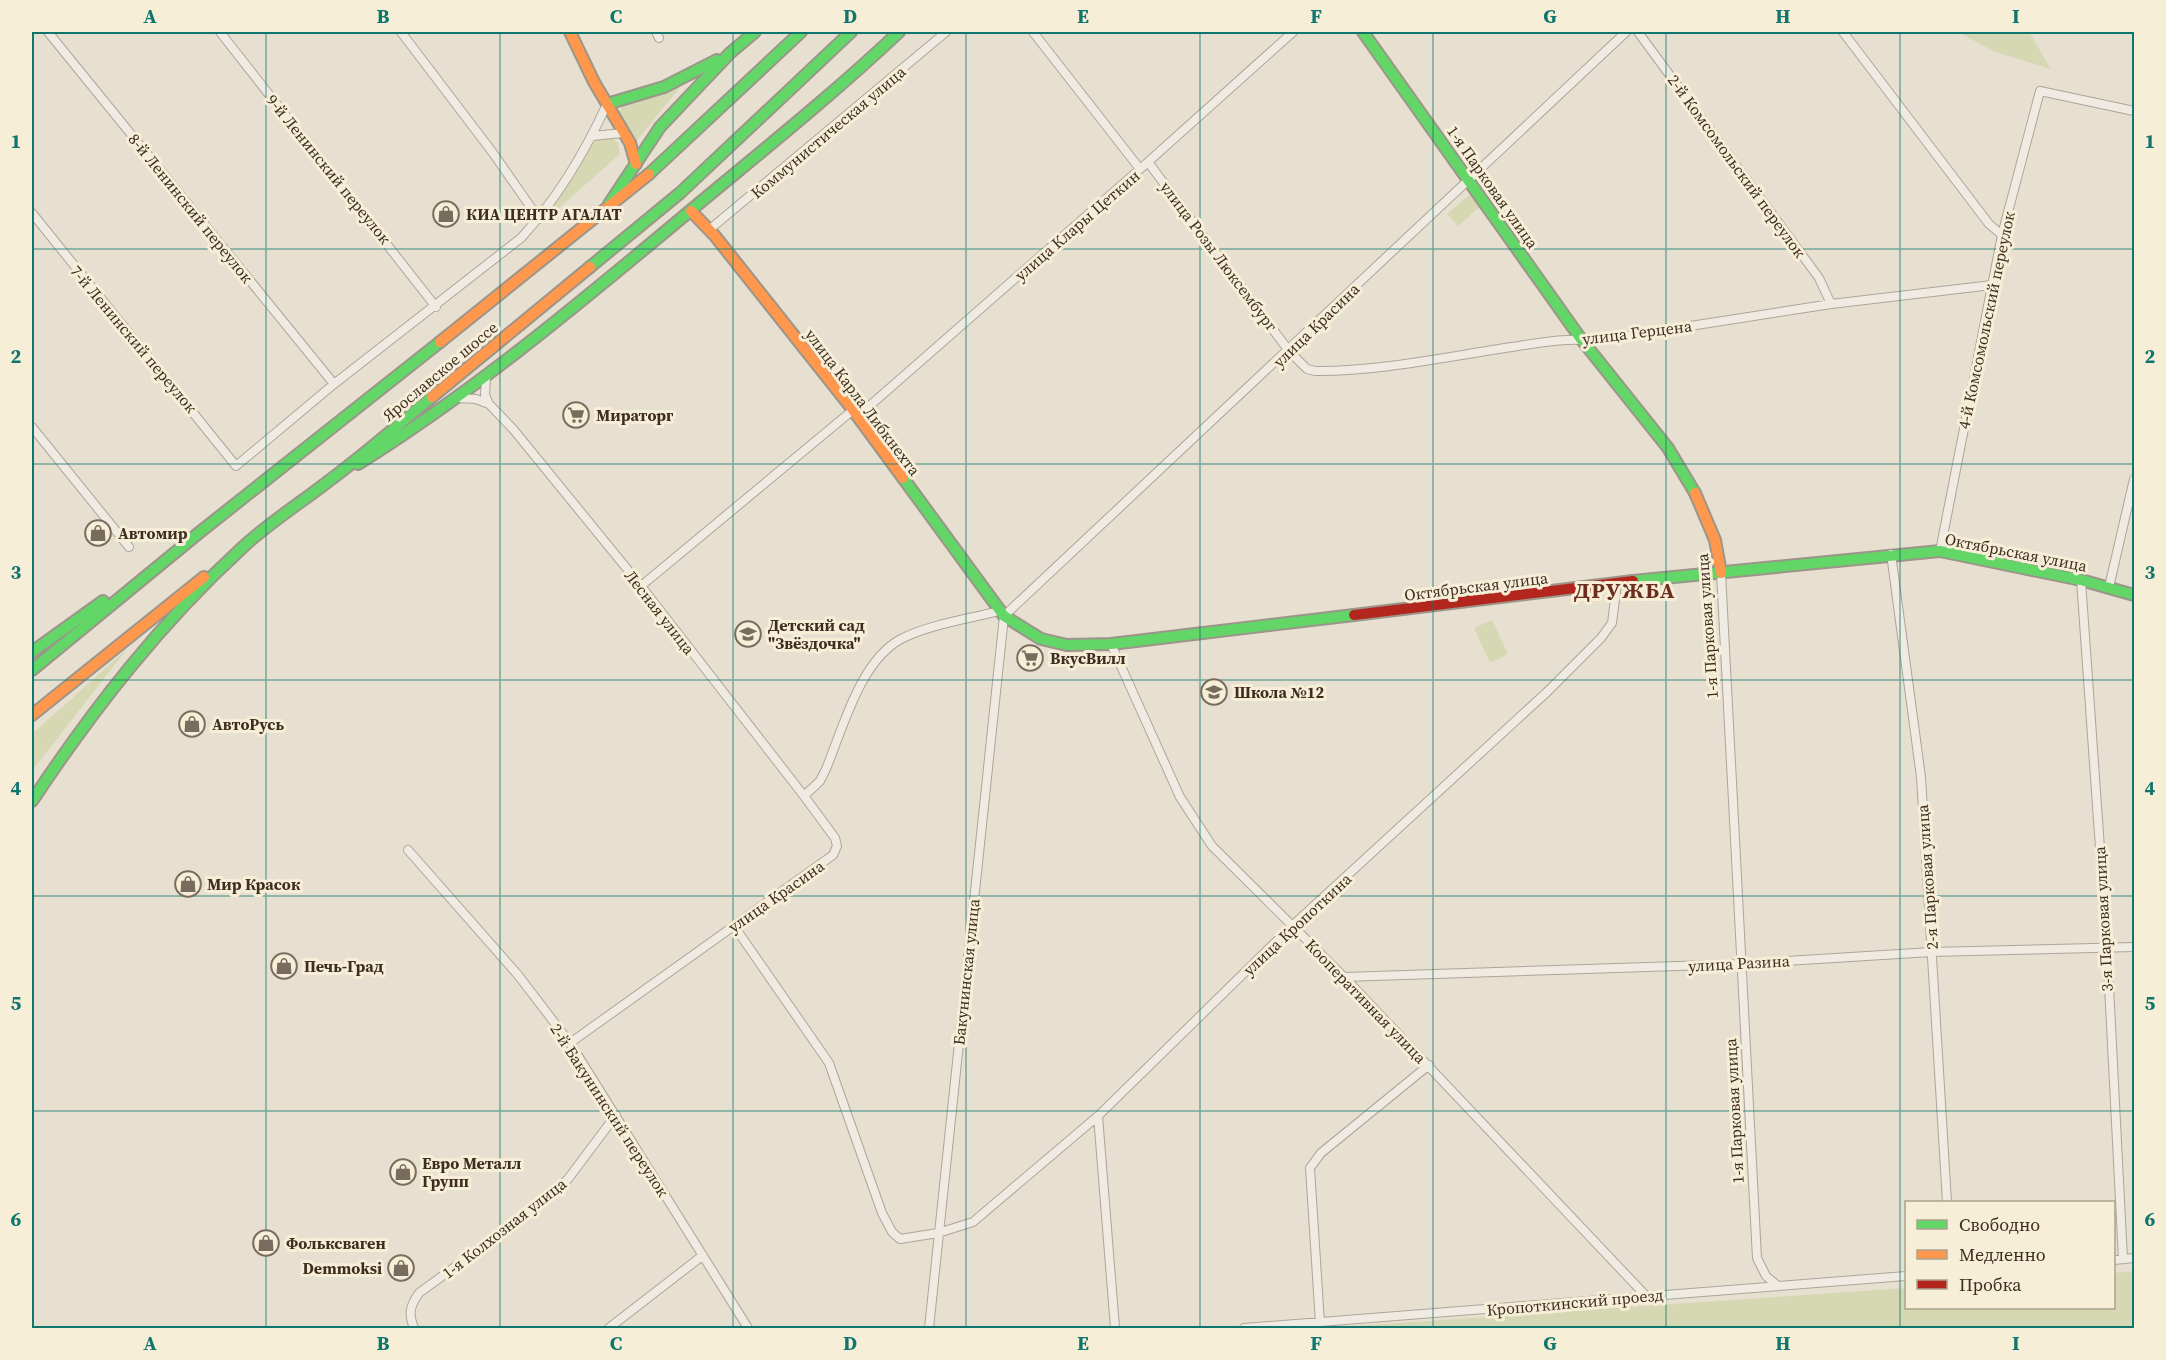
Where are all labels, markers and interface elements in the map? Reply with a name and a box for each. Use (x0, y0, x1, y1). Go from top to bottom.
text: A (143, 2, 157, 30)
text: B (376, 2, 390, 30)
text: C (610, 2, 622, 30)
text: D (843, 2, 857, 30)
text: E (1077, 2, 1089, 30)
text: F (1310, 2, 1322, 30)
text: G (1543, 2, 1557, 30)
text: H (1775, 2, 1791, 30)
text: I (2012, 2, 2020, 30)
street label: Коммунистическая улица (746, 60, 911, 203)
street label: 2-й Комсомольский переулок (1663, 70, 1811, 262)
street label: 9-й Ленинский переулок (262, 90, 396, 249)
street label: 1-я Парковая улица (1442, 121, 1544, 254)
text: 1 (11, 127, 21, 155)
text: 1 (2145, 127, 2155, 155)
street label: 8-й Ленинский переулок (124, 129, 258, 288)
street label: улица Клары Цеткин (1010, 164, 1144, 286)
street label: улица Розы Люксембург (1155, 176, 1283, 336)
shop icon: КИА ЦЕНТР АГАЛАТ (431, 199, 461, 229)
place label: КИА ЦЕНТР АГАЛАТ (466, 203, 622, 225)
street label: 4-й Комсомольский переулок (1952, 209, 2020, 431)
street label: 7-й Ленинский переулок (66, 260, 203, 418)
street label: улица Красина (1268, 277, 1365, 372)
street label: улица Герцена (1581, 314, 1694, 350)
street label: Ярославское шоссе (378, 316, 502, 426)
street label: улица Карла Либкнехта (800, 324, 926, 481)
text: 2 (11, 342, 22, 370)
text: 2 (2145, 342, 2156, 370)
supermarket icon: Мираторг (561, 400, 591, 430)
place label: Мираторг (596, 404, 674, 426)
shop icon: Автомир (83, 518, 113, 548)
place label: Автомир (118, 522, 188, 544)
street label: Октябрьская улица (1943, 527, 2090, 577)
street label: 1-я Парковая улица (1691, 552, 1723, 699)
text: 3 (11, 558, 22, 586)
text: 3 (2145, 558, 2156, 586)
street label: Лесная улица (620, 565, 701, 660)
street label: Октябрьская улица (1403, 566, 1550, 606)
district label: ДРУЖБА (1574, 575, 1676, 605)
place label: Детский сад "Звёздочка" (768, 614, 865, 654)
school or university icon: Детский сад "Звёздочка" (733, 619, 763, 649)
supermarket icon: ВкусВилл (1015, 643, 1045, 673)
place label: ВкусВилл (1050, 647, 1126, 669)
school or university icon: Школа №12 (1199, 677, 1229, 707)
place label: Школа №12 (1234, 681, 1325, 703)
shop icon: АвтоРусь (177, 709, 207, 739)
place label: АвтоРусь (212, 713, 285, 735)
text: 4 (11, 774, 22, 802)
text: 4 (2145, 774, 2156, 802)
street label: 2-я Парковая улица (1911, 803, 1943, 950)
street label: 3-я Парковая улица (2088, 845, 2118, 992)
street label: улица Красина (724, 854, 829, 937)
street label: улица Кропоткина (1238, 867, 1357, 980)
shop icon: Мир Красок (173, 869, 203, 899)
place label: Мир Красок (207, 873, 301, 895)
street label: Бакунинская улица (947, 897, 985, 1046)
street label: Кооперативная улица (1301, 934, 1432, 1069)
street label: улица Разина (1688, 949, 1791, 977)
shop icon: Печь-Град (269, 951, 299, 981)
place label: Печь-Град (304, 955, 384, 977)
text: 5 (11, 989, 22, 1017)
text: 5 (2145, 989, 2156, 1017)
street label: 2-й Бакунинский переулок (546, 1019, 675, 1201)
street label: 1-я Парковая улица (1719, 1037, 1749, 1184)
place label: Евро Металл Групп (422, 1152, 522, 1192)
shop icon: Евро Металл Групп (388, 1157, 418, 1187)
street label: 1-я Колхозная улица (437, 1172, 571, 1284)
legend (1905, 1201, 2115, 1309)
text: 6 (11, 1205, 22, 1233)
text: 6 (2145, 1205, 2156, 1233)
text: Свободно (1959, 1212, 2040, 1237)
shop icon: Фольксваген (251, 1228, 281, 1258)
place label: Фольксваген (286, 1232, 386, 1254)
text: Медленно (1959, 1242, 2046, 1267)
shop icon: Demmoksi (386, 1253, 416, 1283)
place label: Demmoksi (303, 1257, 382, 1279)
text: Пробка (1959, 1272, 2022, 1297)
street label: Кропоткинский проезд (1486, 1283, 1664, 1321)
text: A (143, 1329, 157, 1357)
text: B (376, 1329, 390, 1357)
text: C (610, 1329, 622, 1357)
text: D (843, 1329, 857, 1357)
text: E (1077, 1329, 1089, 1357)
text: F (1310, 1329, 1322, 1357)
text: G (1543, 1329, 1557, 1357)
text: H (1775, 1329, 1791, 1357)
text: I (2012, 1329, 2020, 1357)

